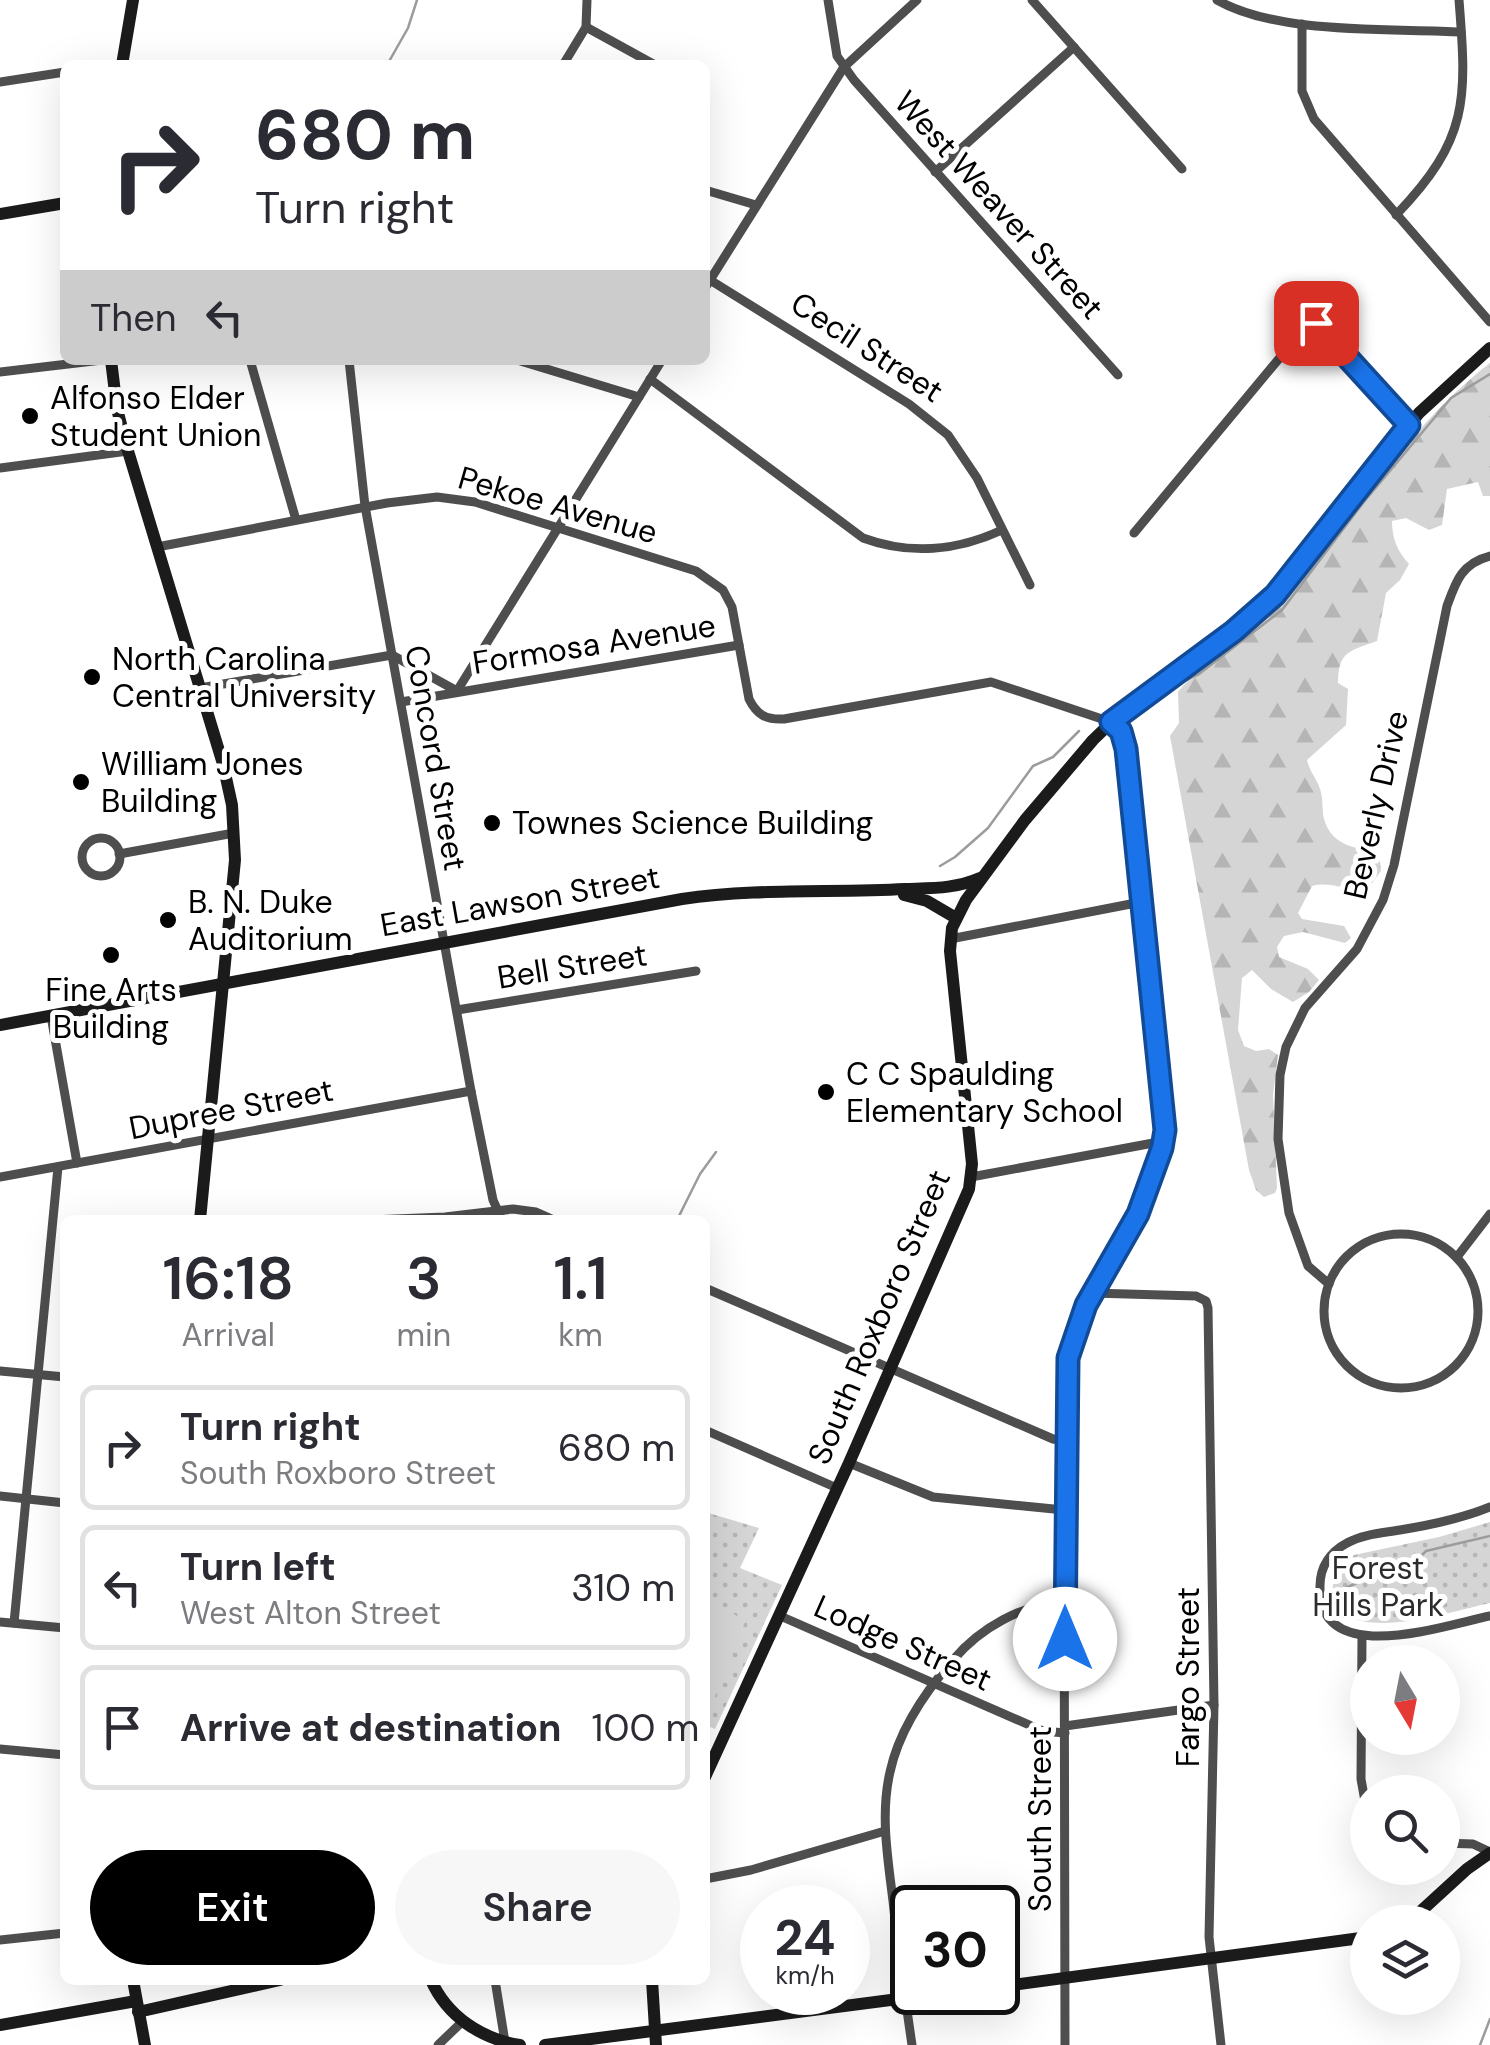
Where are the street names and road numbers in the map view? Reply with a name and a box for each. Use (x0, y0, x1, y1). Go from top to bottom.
street label: West Weaver Street (885, 82, 1113, 328)
street label: Cecil Street (783, 282, 951, 412)
street label: Pekoe Avenue (454, 457, 662, 553)
street label: Formosa Avenue (469, 604, 719, 684)
street label: Concord Street (396, 642, 476, 874)
street label: Beverly Drive (1334, 707, 1418, 903)
street label: East Lawson Street (377, 856, 663, 946)
street label: Bell Street (494, 933, 650, 999)
street label: Dupree Street (125, 1069, 337, 1149)
street label: South Roxboro Street (798, 1163, 960, 1471)
street label: Lodge Street (808, 1585, 998, 1701)
street label: Fargo Street (1167, 1587, 1209, 1767)
street label: South Street (1019, 1726, 1061, 1912)

